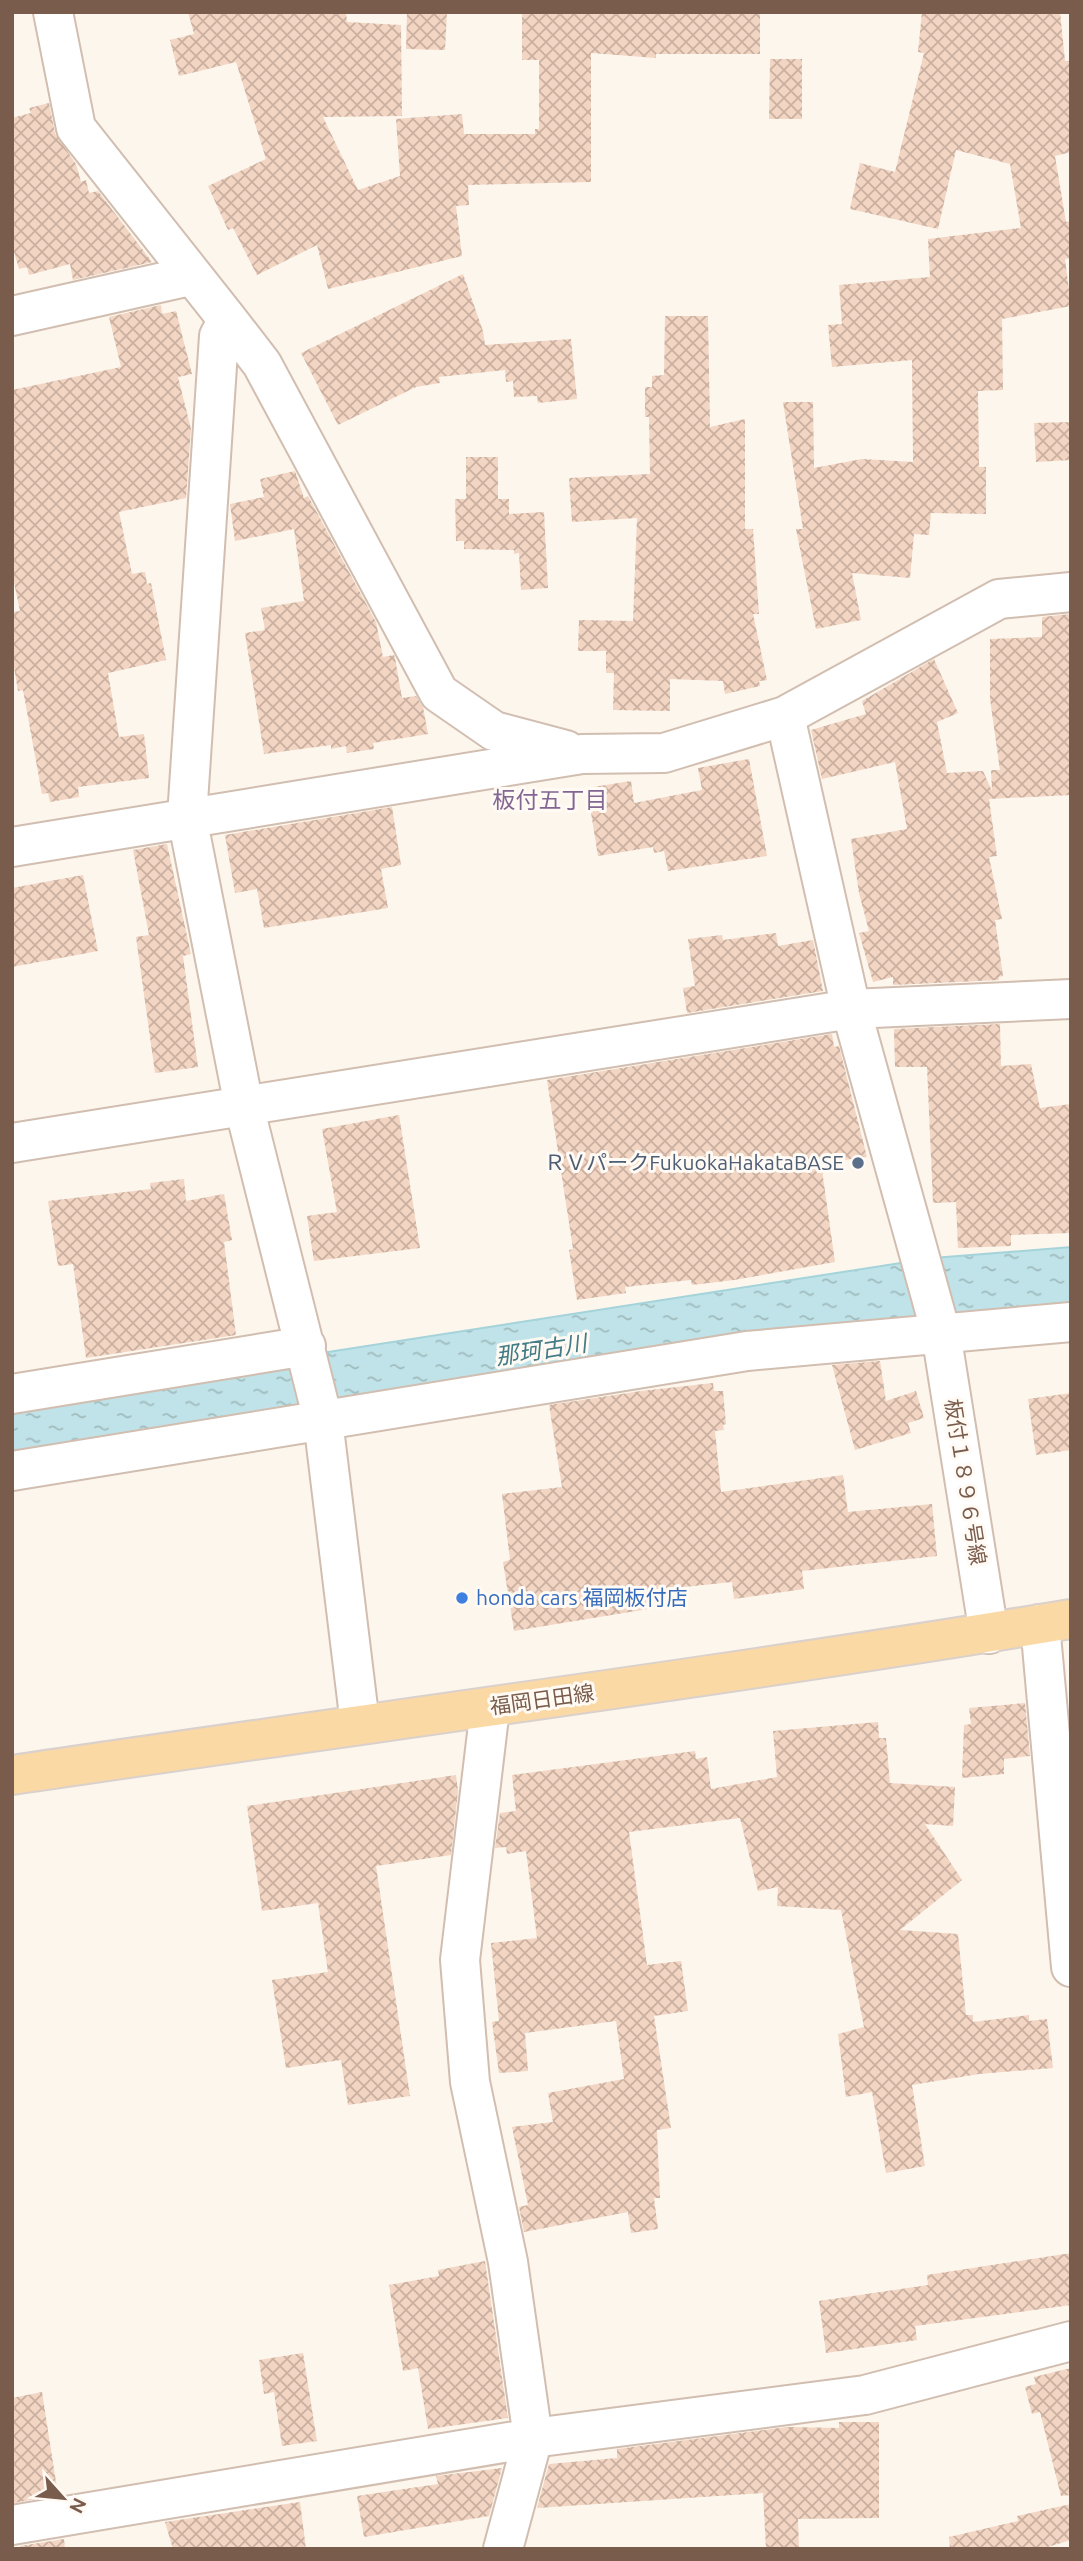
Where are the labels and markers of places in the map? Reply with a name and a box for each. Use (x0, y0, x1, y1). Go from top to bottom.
place label: ＲＶパークFukuokaHakataBASE (544, 1150, 844, 1174)
marker: ＲＶパークFukuokaHakataBASE (850, 1155, 866, 1171)
place label: honda cars 福岡板付店 (476, 1585, 688, 1609)
marker: honda cars 福岡板付店 (454, 1590, 470, 1606)

